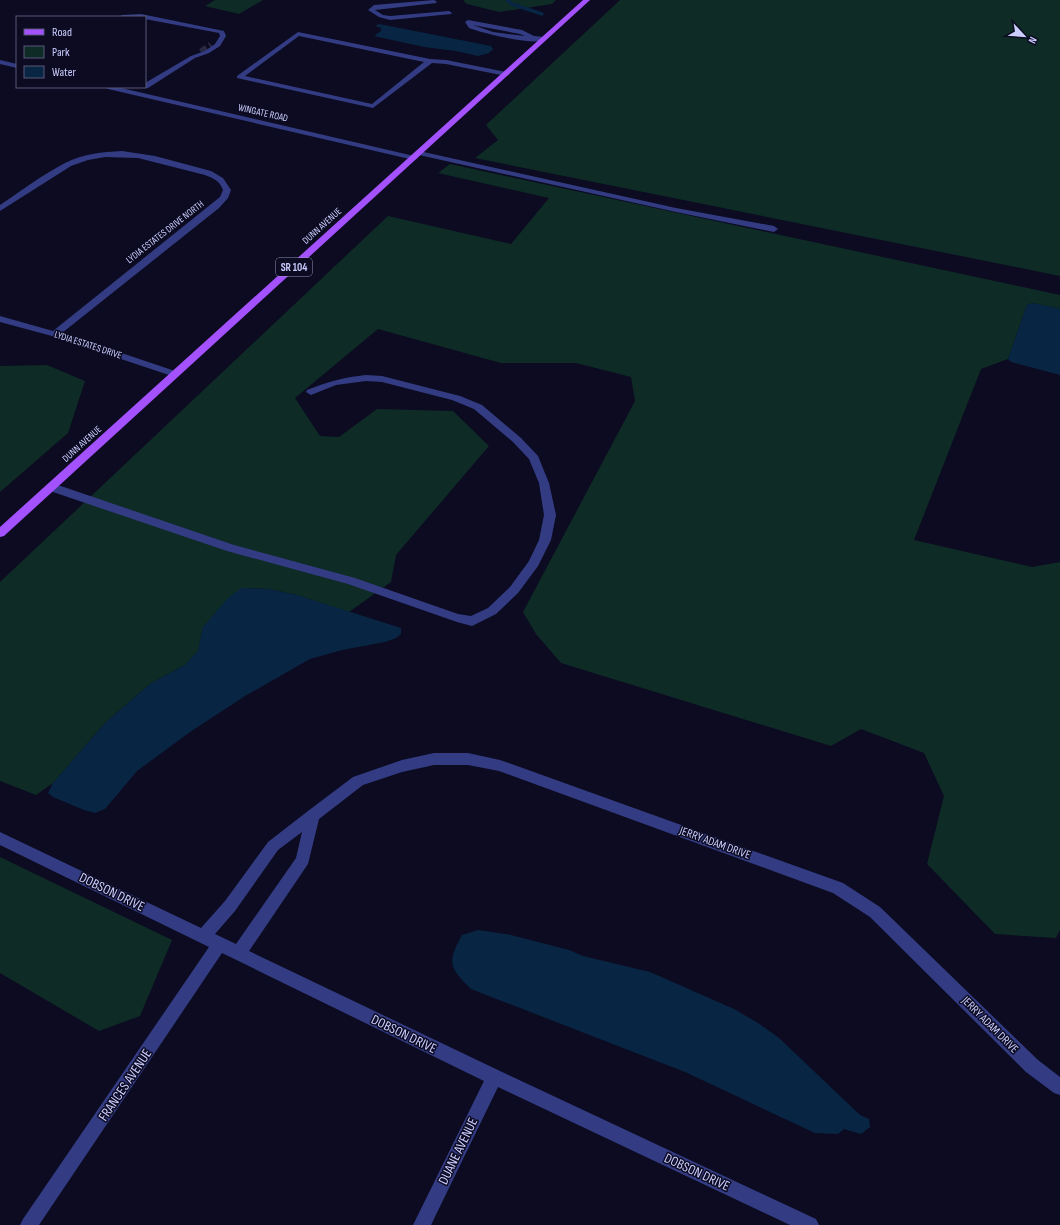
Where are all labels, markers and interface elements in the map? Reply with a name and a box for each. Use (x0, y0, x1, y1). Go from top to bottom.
legend (16, 16, 146, 88)
north arrow (1004, 16, 1044, 56)
text: Road (52, 25, 72, 40)
text: N (1025, 35, 1040, 46)
text: Park (52, 45, 70, 60)
text: Water (52, 65, 76, 80)
street label: WINGATE ROAD (237, 101, 289, 125)
street label: LYDIA ESTATES DRIVE NORTH (124, 198, 206, 266)
street label: DUNN AVENUE (300, 205, 344, 247)
road number: SR 104 (276, 258, 312, 276)
street label: LYDIA ESTATES DRIVE (53, 328, 123, 362)
street label: DUNN AVENUE (60, 423, 104, 465)
street label: JERRY ADAM DRIVE (676, 823, 753, 863)
street label: DOBSON DRIVE (77, 869, 148, 915)
street label: JERRY ADAM DRIVE (958, 993, 1022, 1057)
street label: DOBSON DRIVE (369, 1011, 440, 1057)
street label: FRANCES AVENUE (95, 1046, 155, 1124)
street label: DUANE AVENUE (435, 1115, 482, 1187)
street label: DOBSON DRIVE (661, 1149, 733, 1195)

